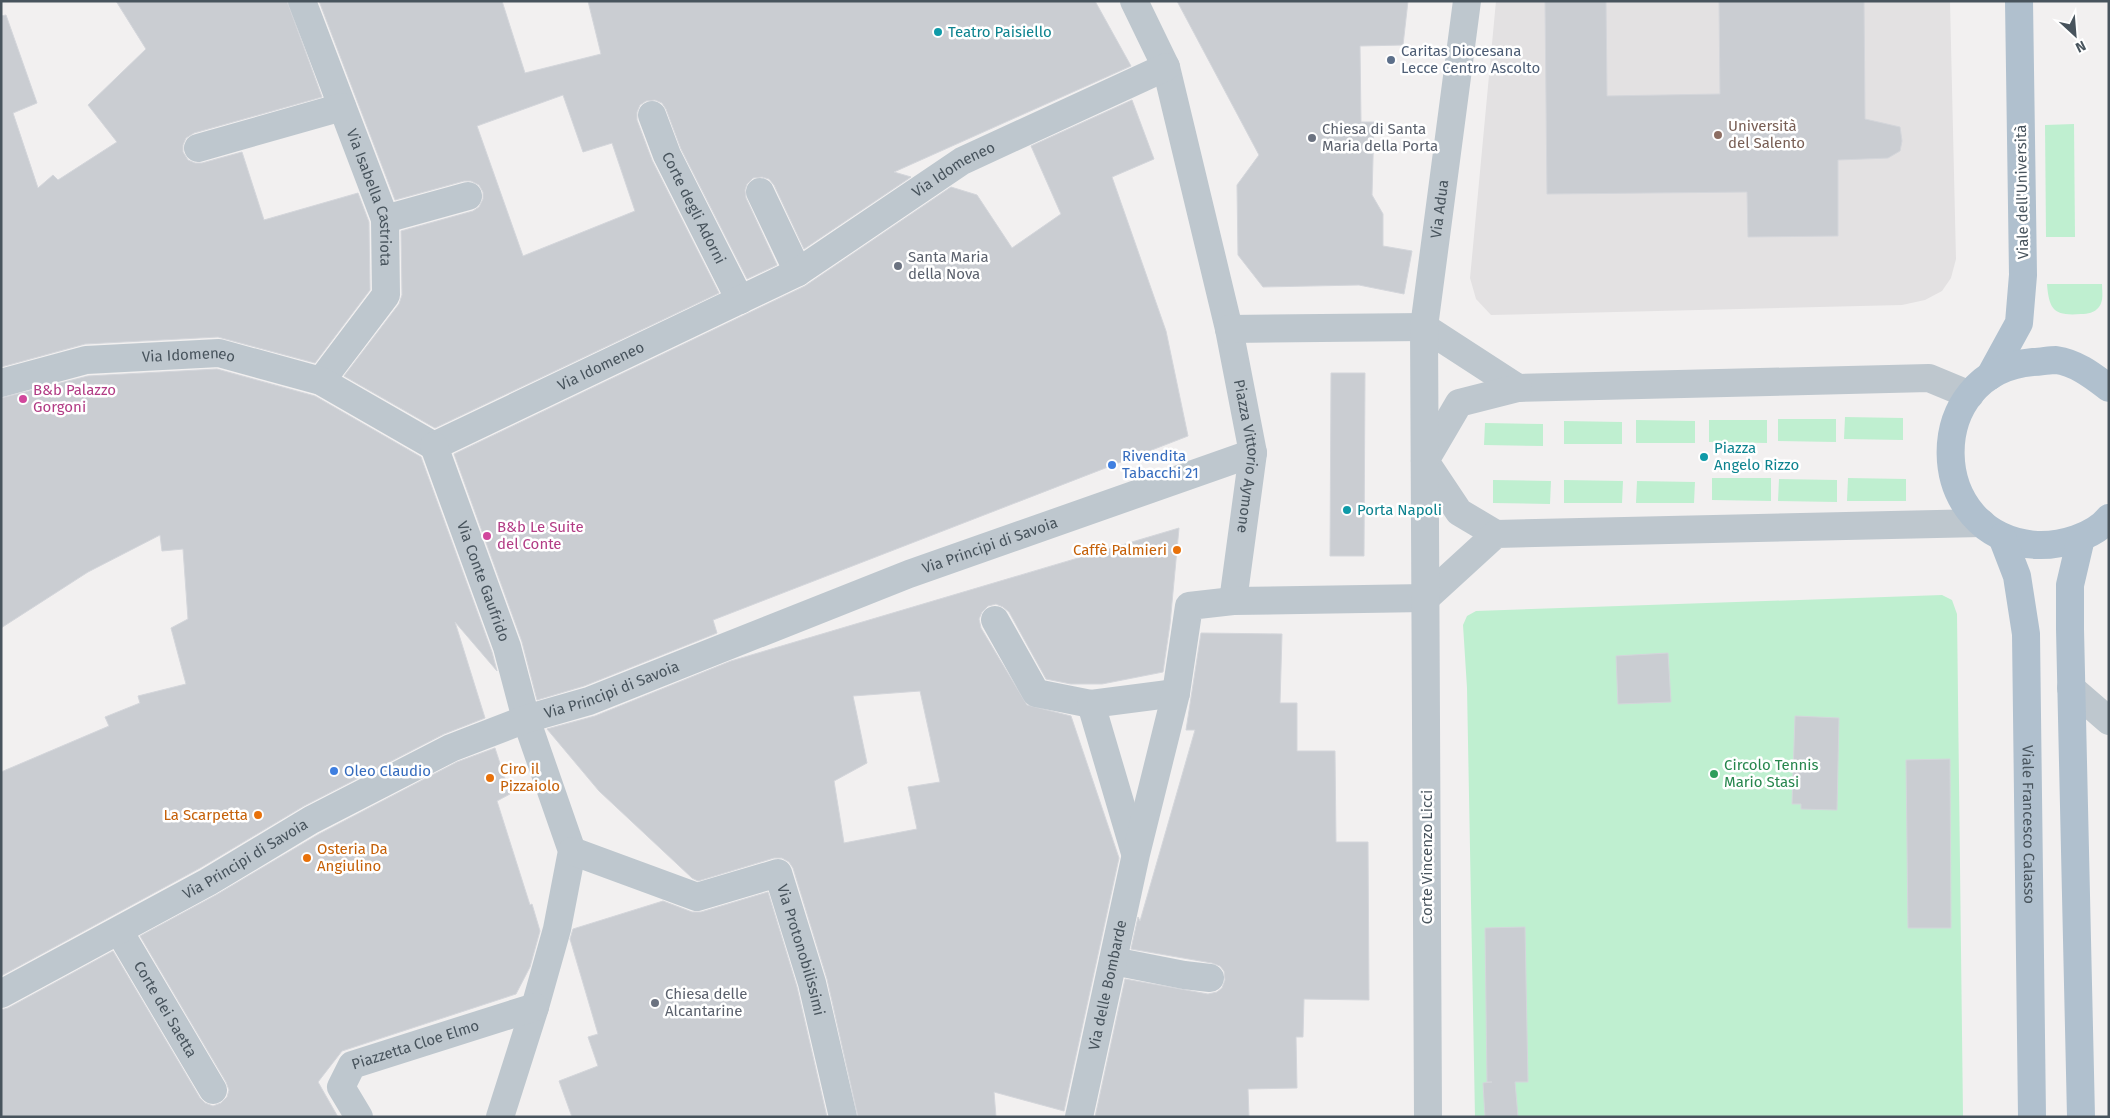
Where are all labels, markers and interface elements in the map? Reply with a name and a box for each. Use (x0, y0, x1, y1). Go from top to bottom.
north arrow (2050, 10, 2100, 60)
place label: Teatro Paisiello (948, 23, 1052, 41)
marker: Teatro Paisiello (932, 26, 944, 38)
text: N (2073, 37, 2088, 56)
place label: Caritas Diocesana Lecce Centro Ascolto (1401, 42, 1540, 77)
marker: Caritas Diocesana Lecce Centro Ascolto (1385, 54, 1397, 66)
place label: Università del Salento (1728, 117, 1805, 152)
place label: Chiesa di Santa Maria della Porta (1322, 120, 1438, 155)
street label: Viale dell'Università (2012, 124, 2032, 260)
street label: Via Isabella Castriota (342, 126, 395, 266)
marker: Università del Salento (1712, 129, 1724, 141)
marker: Chiesa di Santa Maria della Porta (1306, 132, 1318, 144)
street label: Via Idomeneo (909, 138, 998, 201)
street label: Corte degli Adorni (658, 149, 729, 267)
street label: Via Adua (1427, 178, 1452, 240)
place label: Santa Maria della Nova (908, 248, 989, 283)
marker: Santa Maria della Nova (892, 260, 904, 272)
street label: Via Idomeneo (555, 338, 647, 395)
street label: Via Idomeneo (142, 344, 237, 366)
street label: Piazza Vittorio Aymone (1230, 378, 1262, 534)
place label: B&b Palazzo Gorgoni (33, 381, 116, 416)
marker: B&b Palazzo Gorgoni (17, 393, 29, 405)
place label: Piazza Angelo Rizzo (1714, 439, 1799, 474)
place label: Rivendita Tabacchi 21 (1122, 447, 1199, 482)
marker: Piazza Angelo Rizzo (1698, 451, 1710, 463)
marker: Rivendita Tabacchi 21 (1106, 459, 1118, 471)
place label: Porta Napoli (1357, 501, 1442, 519)
marker: Porta Napoli (1341, 504, 1353, 516)
street label: Via Principi di Savoia (920, 513, 1060, 578)
place label: B&b Le Suite del Conte (497, 518, 584, 553)
street label: Via Conte Gaufrido (453, 519, 513, 644)
marker: B&b Le Suite del Conte (481, 530, 493, 542)
place label: Caffè Palmieri (1073, 541, 1167, 559)
marker: Caffè Palmieri (1171, 544, 1183, 556)
street label: Via Principi di Savoia (542, 657, 682, 722)
street label: Viale Francesco Calasso (2018, 745, 2038, 904)
place label: Circolo Tennis Mario Stasi (1724, 756, 1819, 791)
place label: Ciro il Pizzaiolo (500, 760, 560, 795)
place label: Oleo Claudio (344, 762, 431, 780)
marker: Oleo Claudio (328, 765, 340, 777)
marker: Circolo Tennis Mario Stasi (1708, 768, 1720, 780)
marker: Ciro il Pizzaiolo (484, 772, 496, 784)
street label: Corte Vincenzo Licci (1418, 790, 1436, 924)
place label: La Scarpetta (163, 806, 248, 824)
marker: La Scarpetta (252, 809, 264, 821)
street label: Via Principi di Savoia (179, 815, 311, 903)
place label: Osteria Da Angiulino (317, 840, 388, 875)
marker: Osteria Da Angiulino (301, 852, 313, 864)
street label: Via Protonobilissimi (773, 882, 828, 1017)
street label: Via delle Bombarde (1085, 918, 1130, 1052)
street label: Corte dei Saetta (130, 958, 201, 1061)
place label: Chiesa delle Alcantarine (665, 985, 747, 1020)
marker: Chiesa delle Alcantarine (649, 997, 661, 1009)
street label: Piazzetta Cloe Elmo (349, 1016, 481, 1074)

